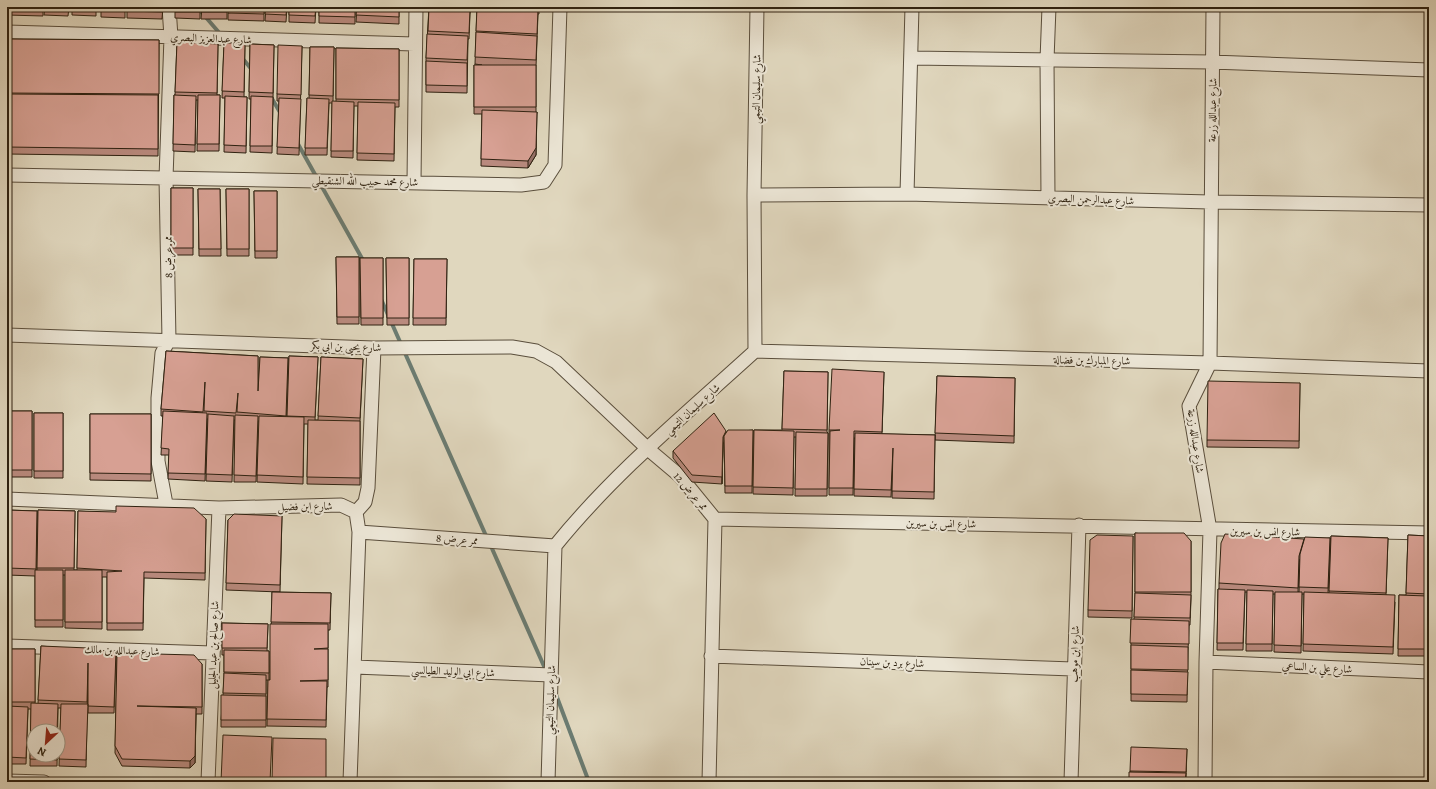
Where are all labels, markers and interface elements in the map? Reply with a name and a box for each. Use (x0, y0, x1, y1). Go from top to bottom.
street label: شارع عبدالعزيز البصري (170, 30, 252, 49)
street label: شارع سليمان التيمي (748, 54, 768, 124)
street label: شارع عبدالله زرعة (1204, 78, 1223, 142)
street label: شارع محمد حبيب الله الشنقيطي (312, 171, 418, 193)
street label: شارع عبدالرحمن البصري (1047, 190, 1134, 211)
street label: ممر عرض 8 (161, 236, 176, 278)
street label: شارع يحيى بن ابي بكر (309, 338, 382, 357)
street label: شارع المبارك بن فضالة (1052, 352, 1130, 371)
street label: شارع سليمان التيمي (661, 380, 725, 440)
street label: شارع عبدالله زرعة (1182, 408, 1207, 474)
street label: ممر عرض 12 (670, 469, 711, 514)
street label: شارع ابن فضيل (277, 499, 333, 516)
street label: شارع انس بن سيرين (906, 515, 976, 534)
street label: شارع انس بن سيرين (1230, 523, 1300, 542)
street label: ممر عرض 8 (435, 531, 479, 548)
street label: شارع صالح بن عبد الجليل (204, 601, 225, 689)
street label: شارع ابن موهب (1066, 625, 1085, 683)
street label: شارع عبدالله بن مالك (84, 642, 160, 661)
street label: شارع برد بن سينان (859, 654, 924, 673)
street label: شارع علي بن الساعي (1281, 658, 1352, 680)
street label: شارع ابي الوليد الطيالسي (411, 663, 495, 683)
street label: شارع سليمان التيمي (542, 665, 562, 735)
north arrow (26, 723, 66, 763)
text: N (35, 743, 49, 760)

